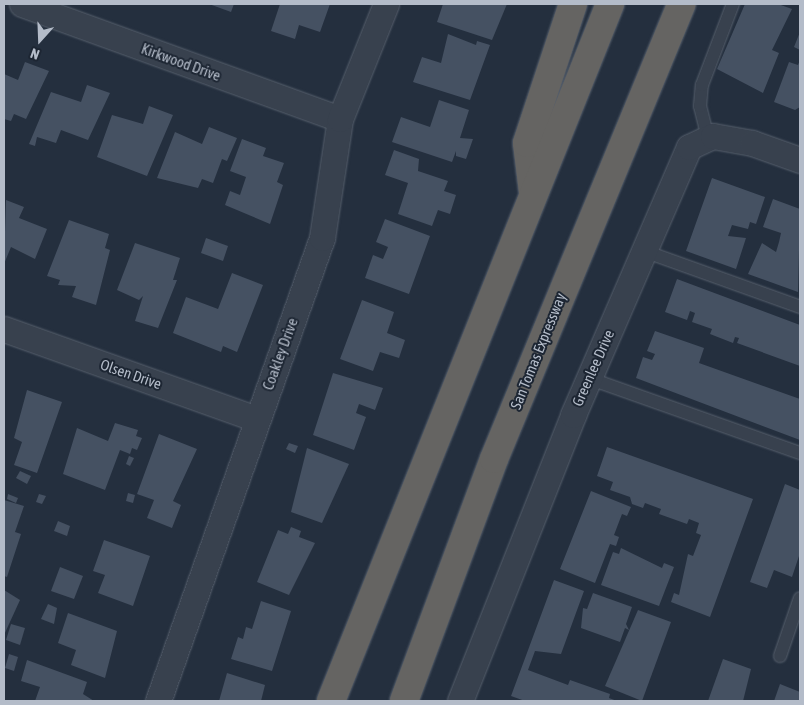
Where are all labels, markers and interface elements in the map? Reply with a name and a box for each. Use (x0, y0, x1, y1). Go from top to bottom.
north arrow (15, 15, 65, 65)
street label: Kirkwood Drive (139, 39, 223, 85)
text: N (28, 45, 41, 63)
street label: San Tomas Expressway (506, 290, 570, 412)
street label: Coakley Drive (259, 316, 301, 392)
street label: Greenlee Drive (568, 327, 618, 409)
street label: Olsen Drive (98, 355, 164, 393)

